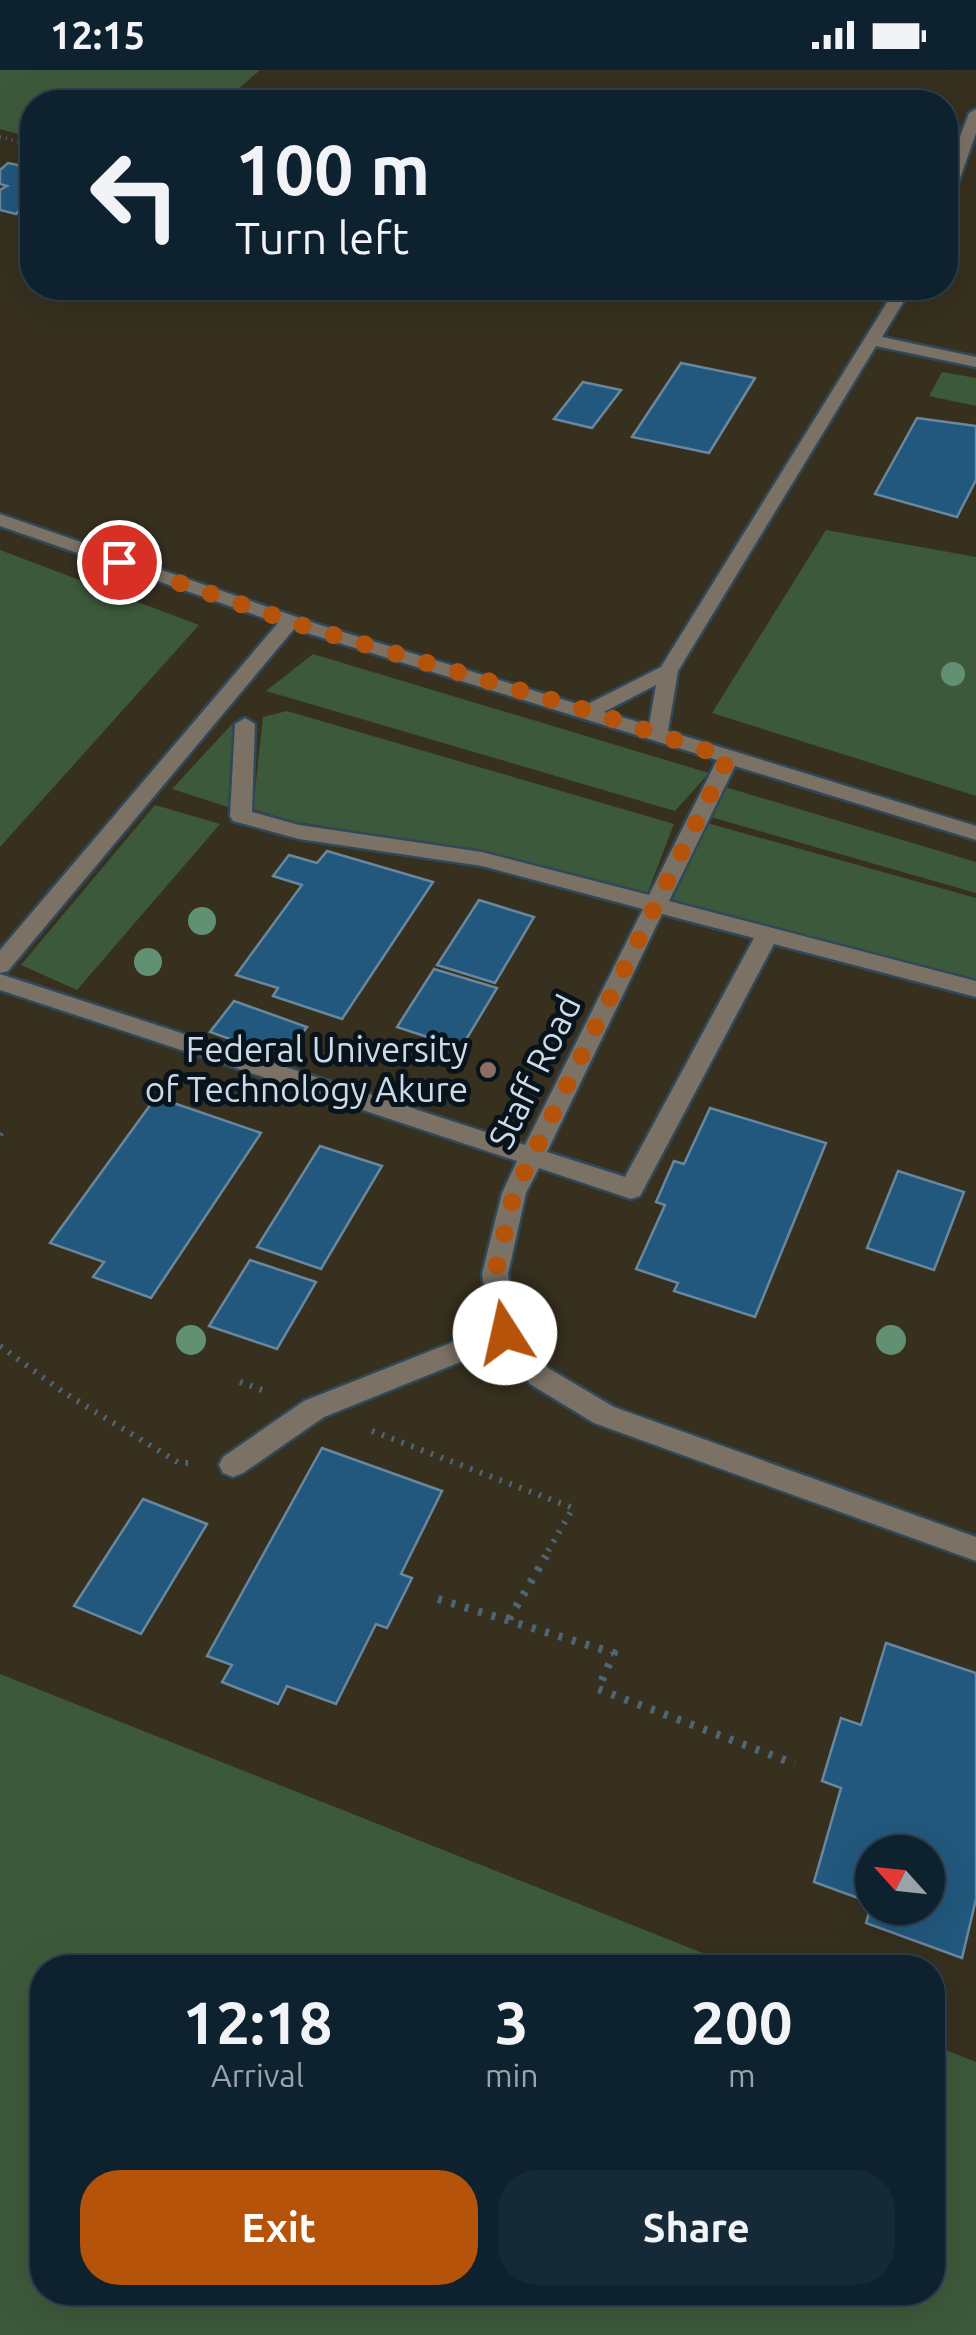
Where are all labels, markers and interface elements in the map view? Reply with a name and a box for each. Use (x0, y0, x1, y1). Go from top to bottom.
text: 12:15 (50, 14, 145, 56)
icon: left (70, 130, 200, 260)
text: 100 m (235, 130, 430, 208)
text: Turn left (235, 212, 409, 263)
pin (77, 520, 162, 605)
icon: arrive (92, 535, 147, 590)
street label: Staff Road (480, 988, 588, 1155)
place label: Federal University of Technology Akure (145, 1029, 468, 1109)
marker: Federal University of Technology Akure (477, 1059, 499, 1081)
position arrow (453, 1281, 557, 1385)
north arrow (855, 1835, 945, 1925)
map controls (855, 1835, 945, 1925)
text: 12:18 (182, 1988, 333, 2055)
text: 3 (495, 1988, 529, 2055)
text: 200 (691, 1988, 793, 2055)
text: Arrival (211, 2057, 304, 2093)
text: min (485, 2057, 539, 2093)
text: m (728, 2057, 756, 2093)
button: Exit (80, 2170, 478, 2285)
button: Share (498, 2170, 895, 2285)

